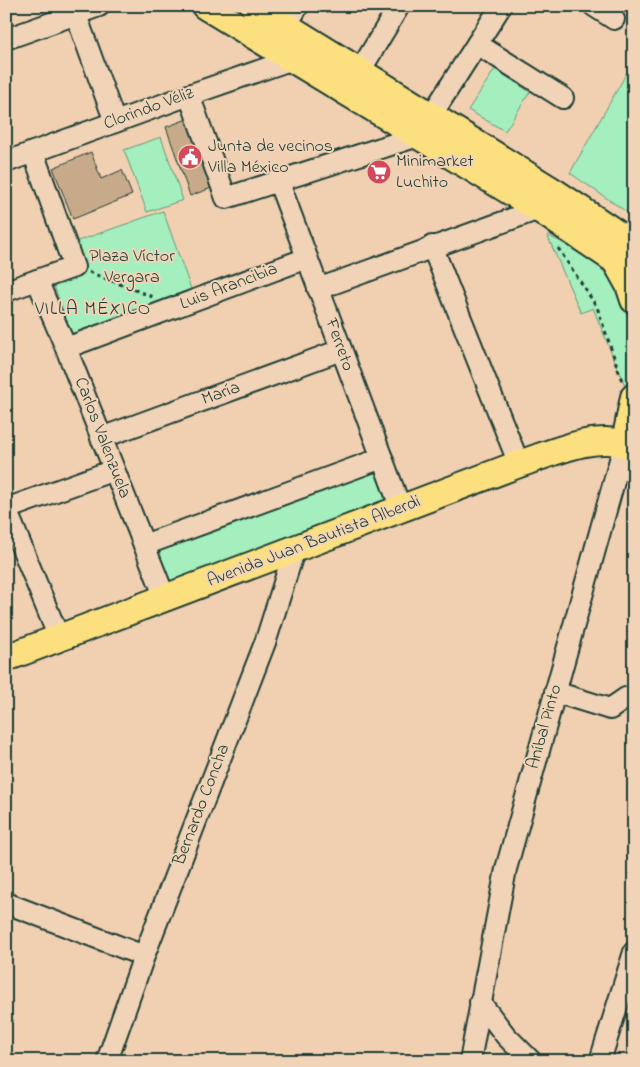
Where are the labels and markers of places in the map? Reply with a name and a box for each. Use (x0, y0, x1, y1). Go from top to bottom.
place label: Junta de vecinos Villa México (207, 134, 333, 181)
public building icon: Junta de vecinos Villa México (177, 144, 203, 170)
place label: Minimarket Luchito (396, 149, 474, 196)
supermarket icon: Minimarket Luchito (366, 159, 392, 185)

